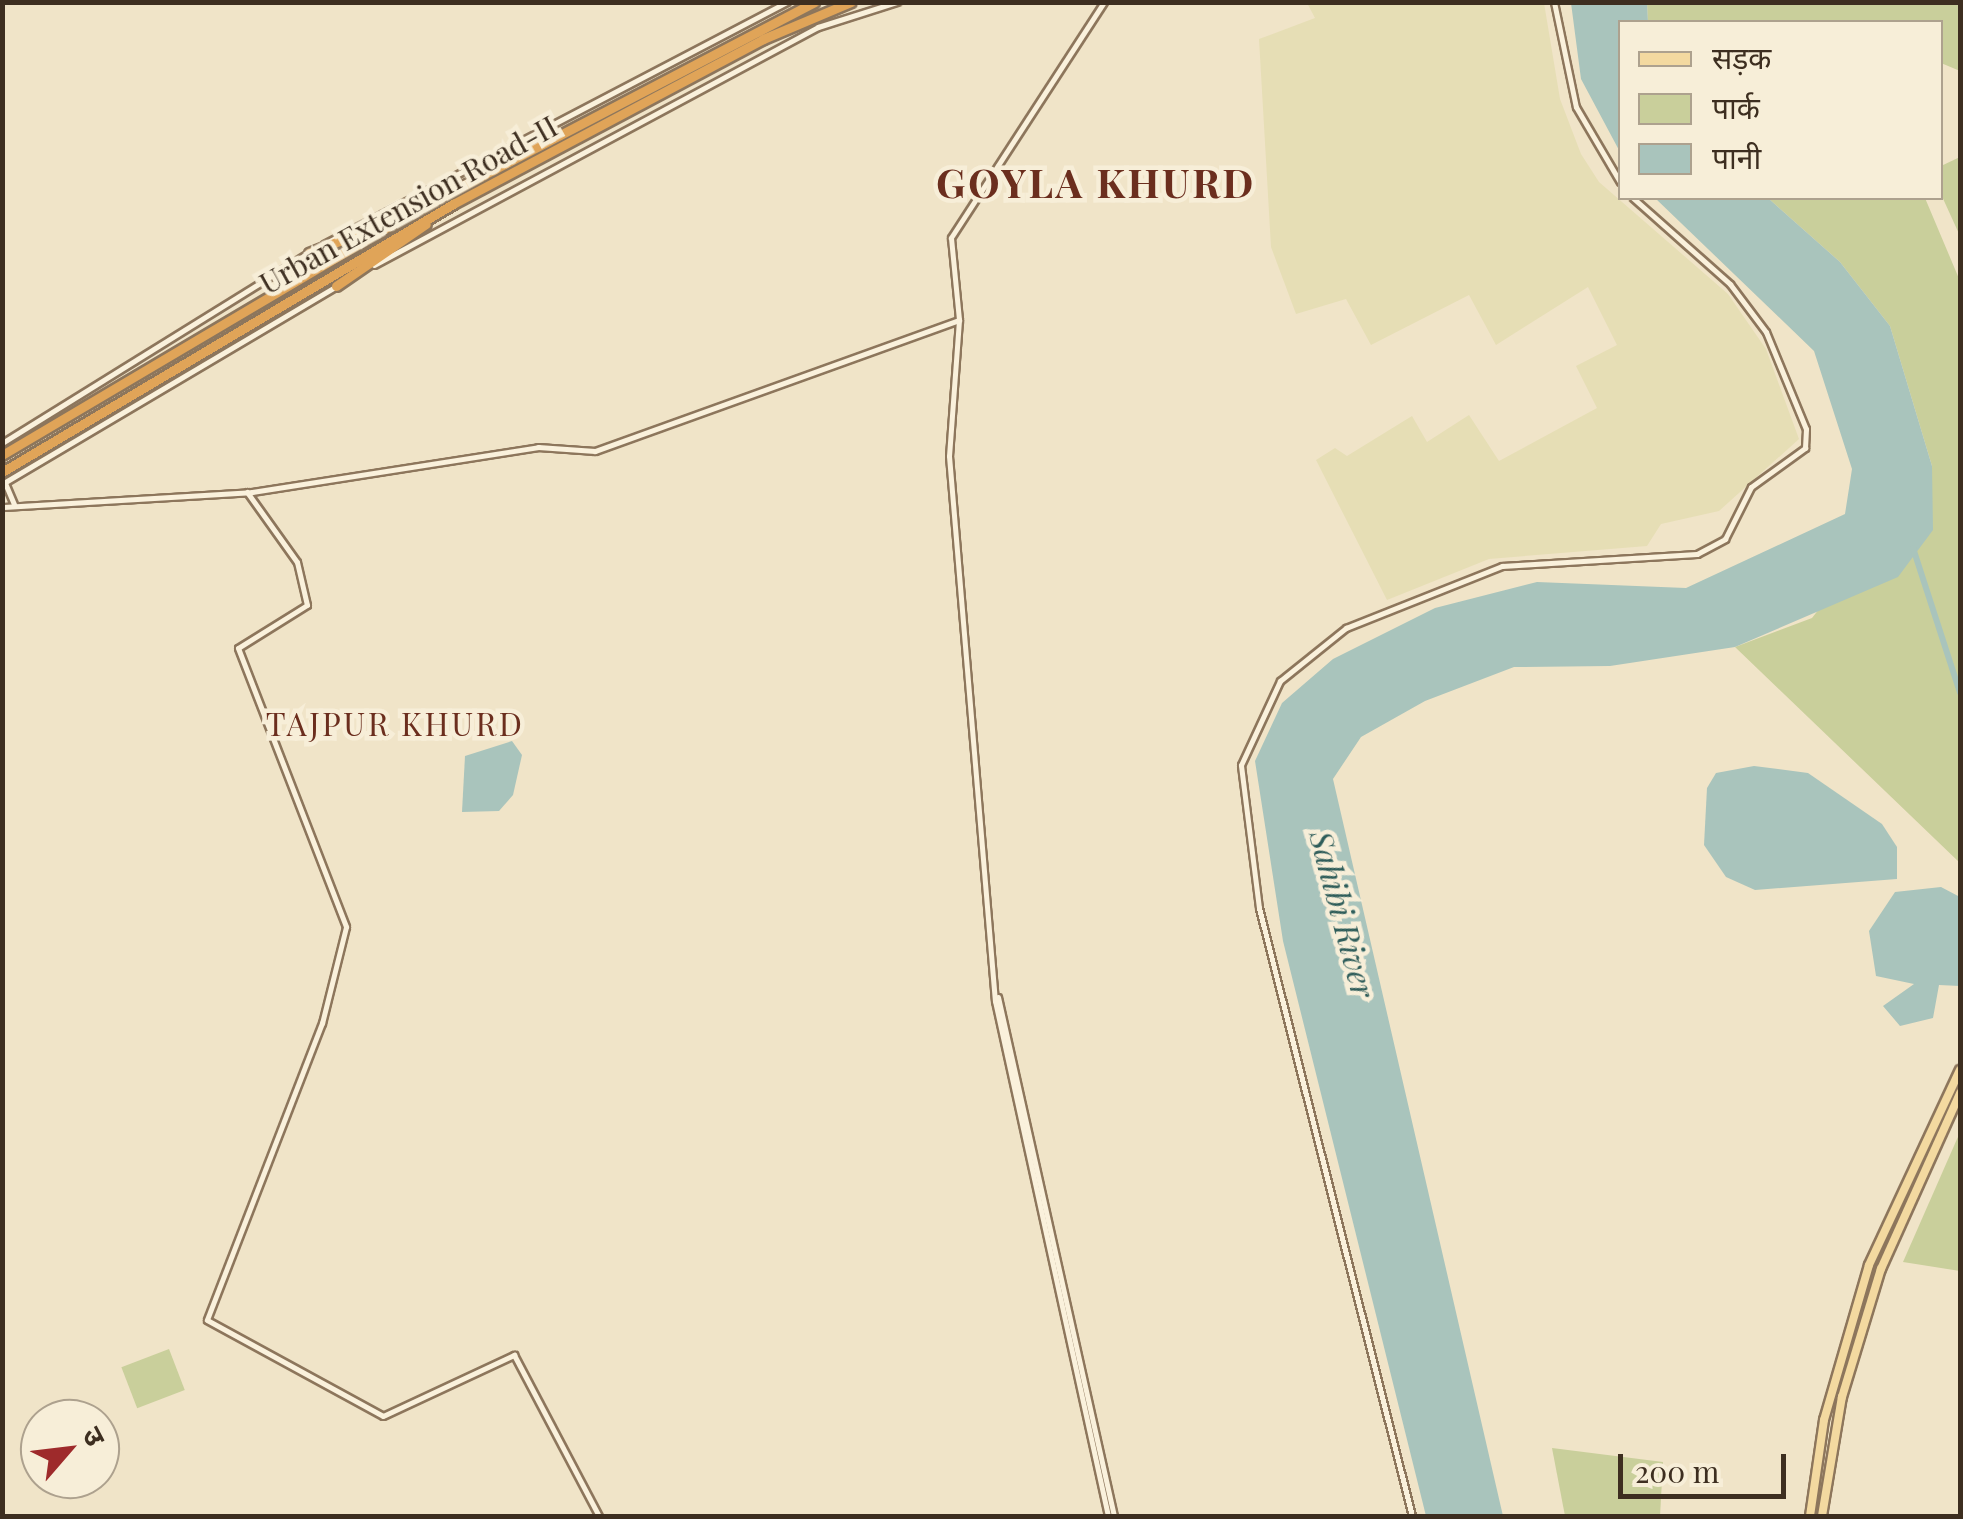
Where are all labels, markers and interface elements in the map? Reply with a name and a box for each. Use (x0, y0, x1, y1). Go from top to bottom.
legend (1618, 20, 1943, 200)
text: सड़क (1712, 37, 1771, 77)
text: पार्क (1712, 87, 1760, 127)
street label: Urban Extension Road-II (253, 107, 563, 301)
text: पानी (1712, 137, 1761, 177)
district label: GOYLA KHURD (936, 158, 1256, 206)
district label: TAJPUR KHURD (265, 704, 525, 742)
water label: Sahibi River (1302, 826, 1384, 1002)
north arrow (20, 1399, 120, 1499)
text: उ (75, 1420, 115, 1452)
scale bar (1623, 1434, 1790, 1496)
text: 200 m (1635, 1451, 1719, 1491)

